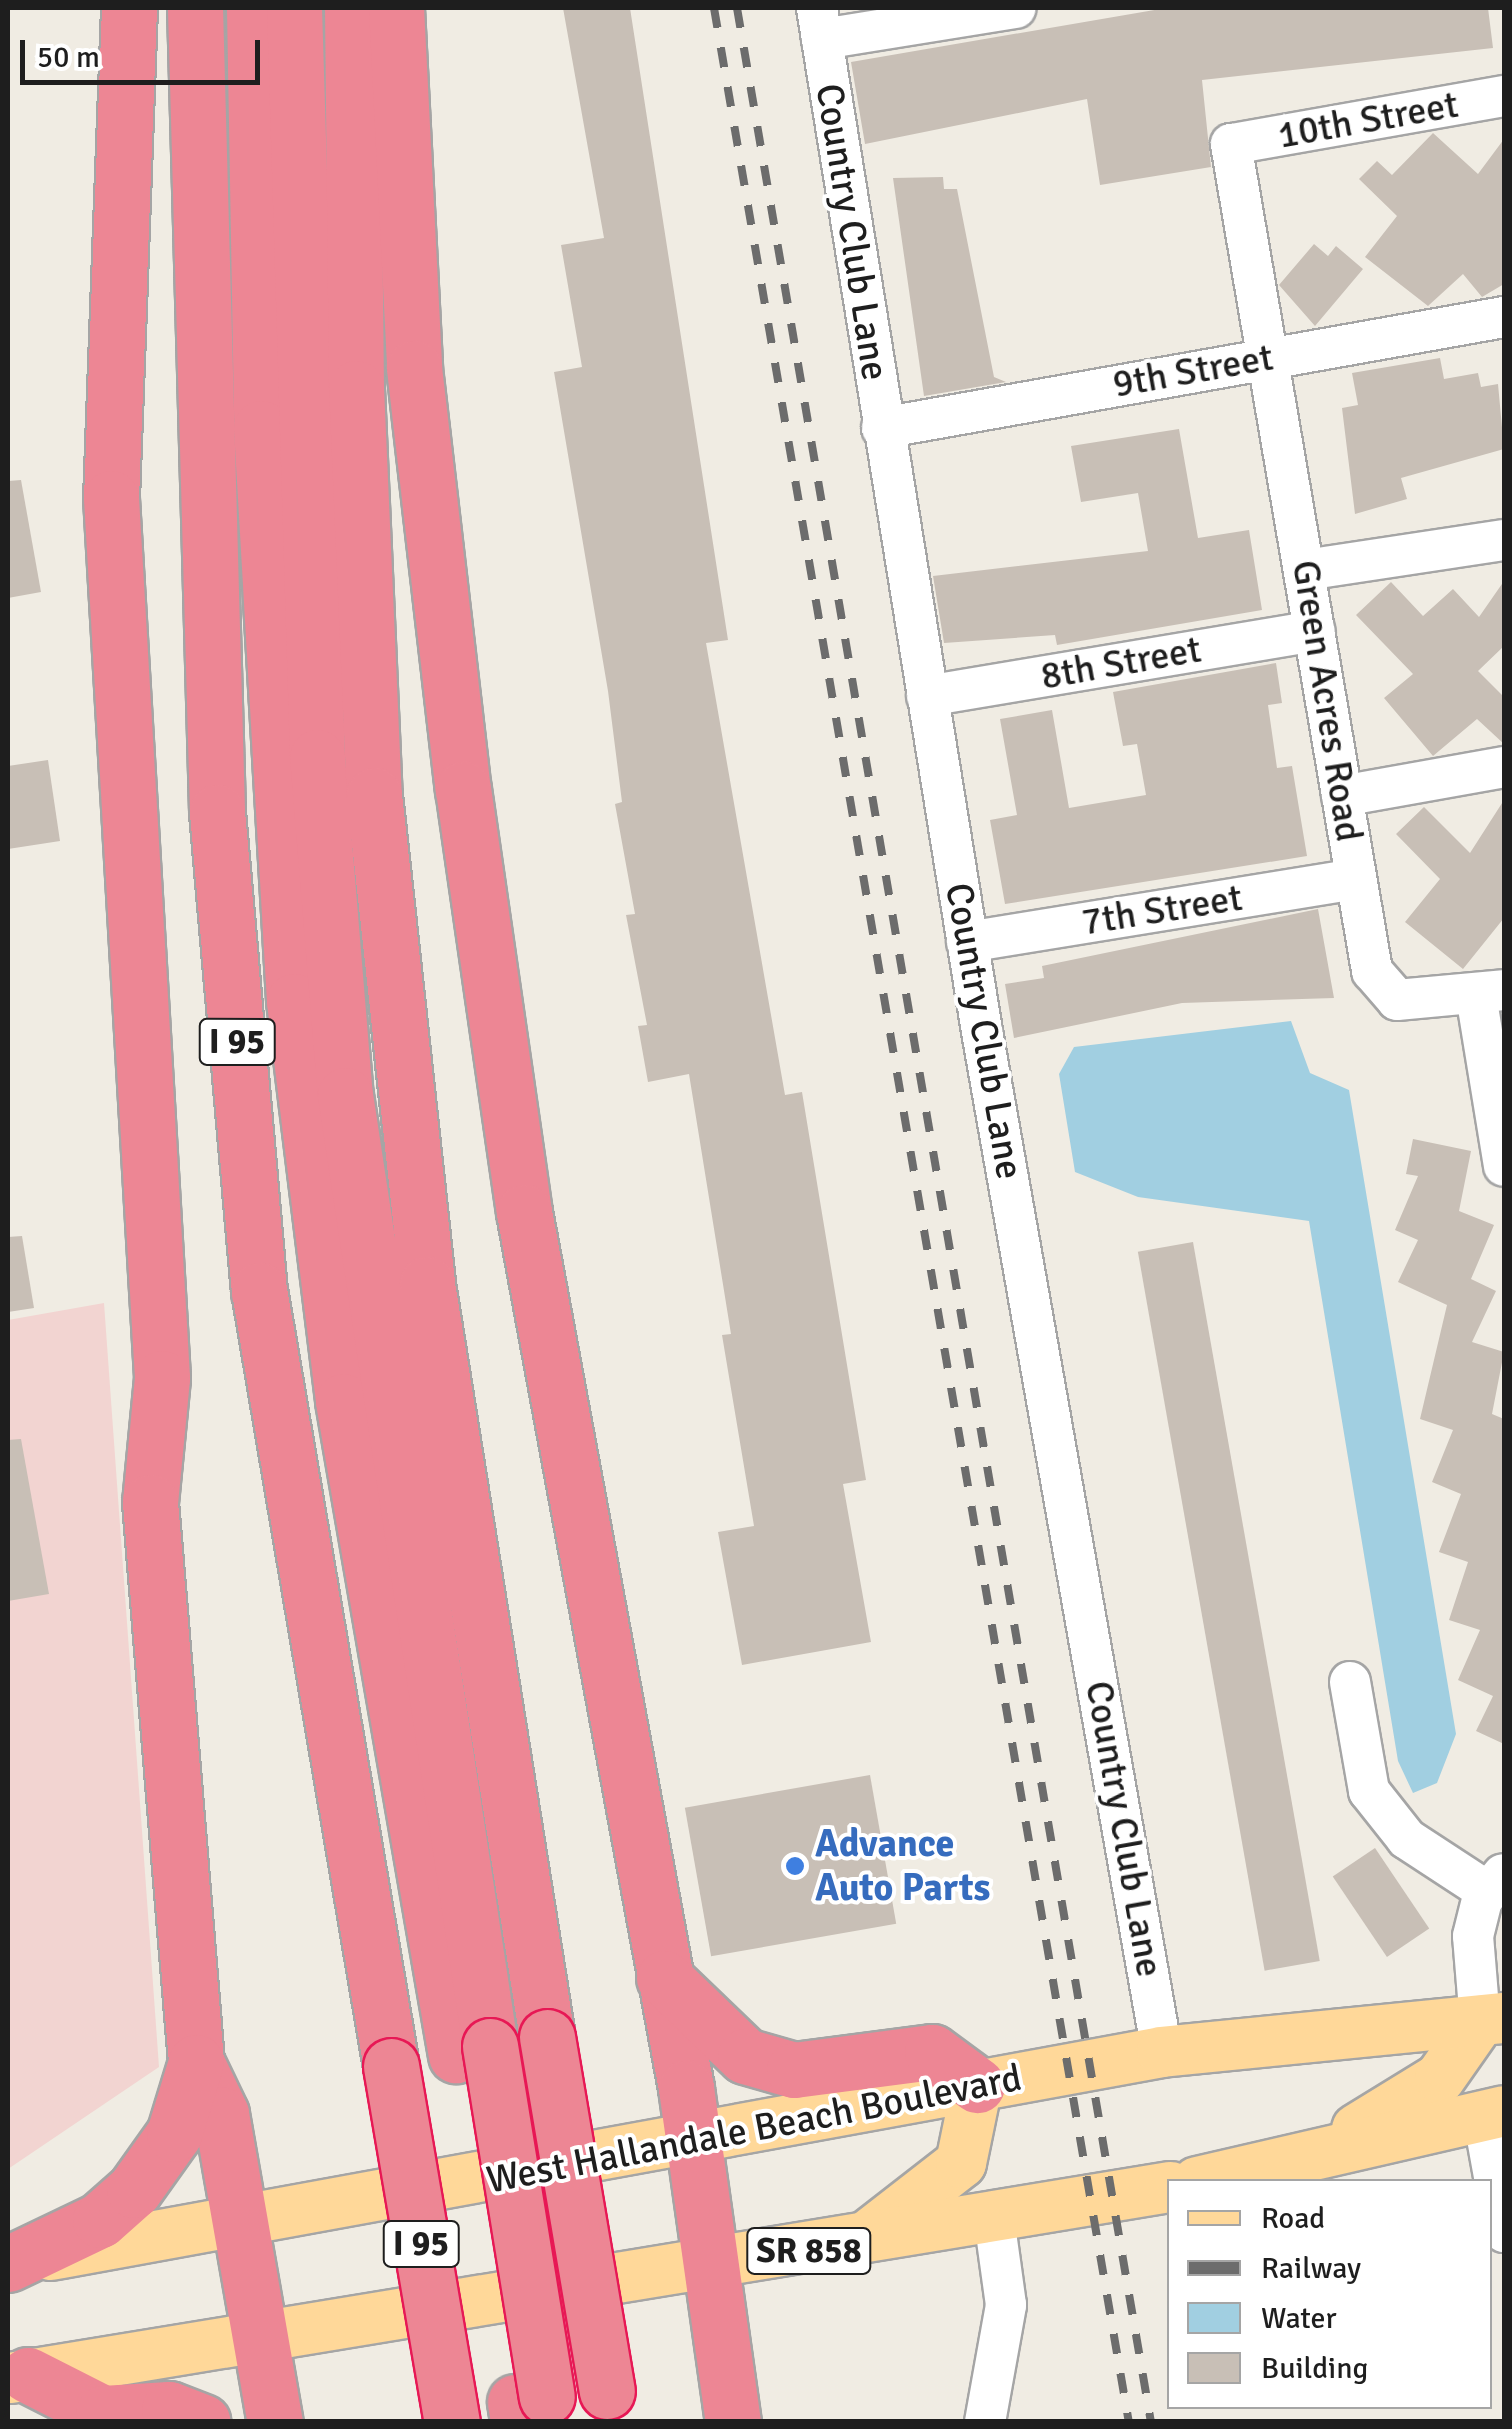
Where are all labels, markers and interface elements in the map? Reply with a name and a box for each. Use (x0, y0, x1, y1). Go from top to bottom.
scale bar (25, 20, 265, 82)
text: 50 m (37, 39, 100, 76)
street label: Country Club Lane (806, 80, 898, 384)
street label: 10th Street (1274, 82, 1462, 158)
street label: 9th Street (1109, 334, 1277, 408)
street label: Green Acres Road (1282, 557, 1372, 845)
street label: 8th Street (1037, 626, 1205, 700)
street label: 7th Street (1078, 875, 1246, 945)
street label: Country Club Lane (936, 879, 1032, 1183)
road number: I 95 (197, 1012, 277, 1072)
street label: Country Club Lane (1076, 1677, 1172, 1981)
place label: Advance Auto Parts (815, 1821, 990, 1910)
marker: Advance Auto Parts (784, 1855, 806, 1877)
street label: West Hallandale Beach Boulevard (483, 2055, 1025, 2203)
legend (1167, 2179, 1492, 2409)
text: Road (1261, 2200, 1325, 2237)
road number: I 95 (381, 2214, 461, 2274)
road number: SR 858 (744, 2221, 874, 2281)
text: Railway (1261, 2250, 1361, 2287)
text: Water (1261, 2300, 1337, 2337)
text: Building (1261, 2350, 1368, 2387)

